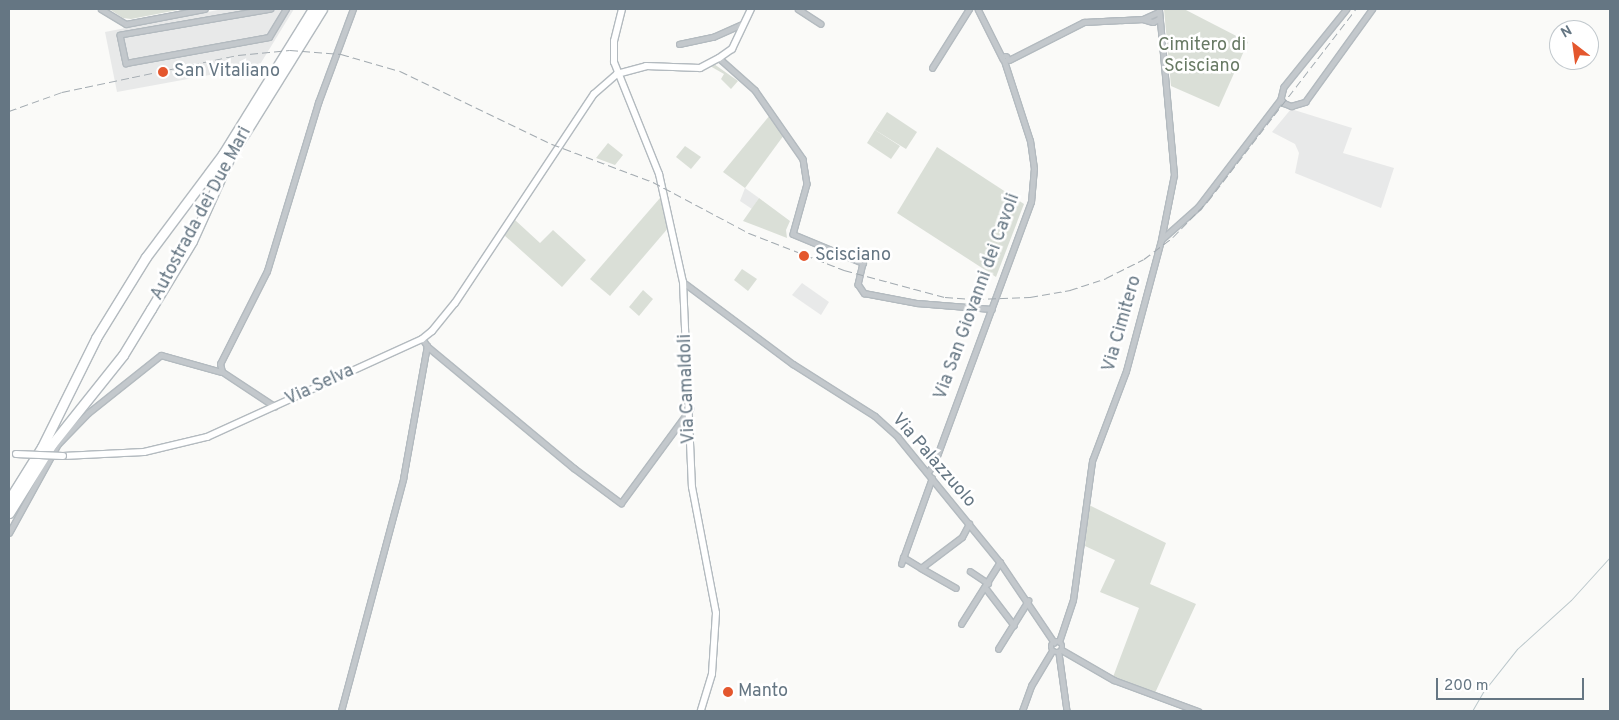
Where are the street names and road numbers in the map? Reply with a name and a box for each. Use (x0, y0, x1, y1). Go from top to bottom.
street label: Autostrada dei Due Mari (147, 124, 257, 304)
street label: Via San Giovanni dei Cavoli (931, 191, 1025, 403)
street label: Via Cimitero (1099, 273, 1147, 375)
street label: Via Camaldoli (675, 333, 701, 445)
street label: Via Selva (282, 361, 358, 411)
street label: Via Palazzuolo (886, 410, 980, 512)

